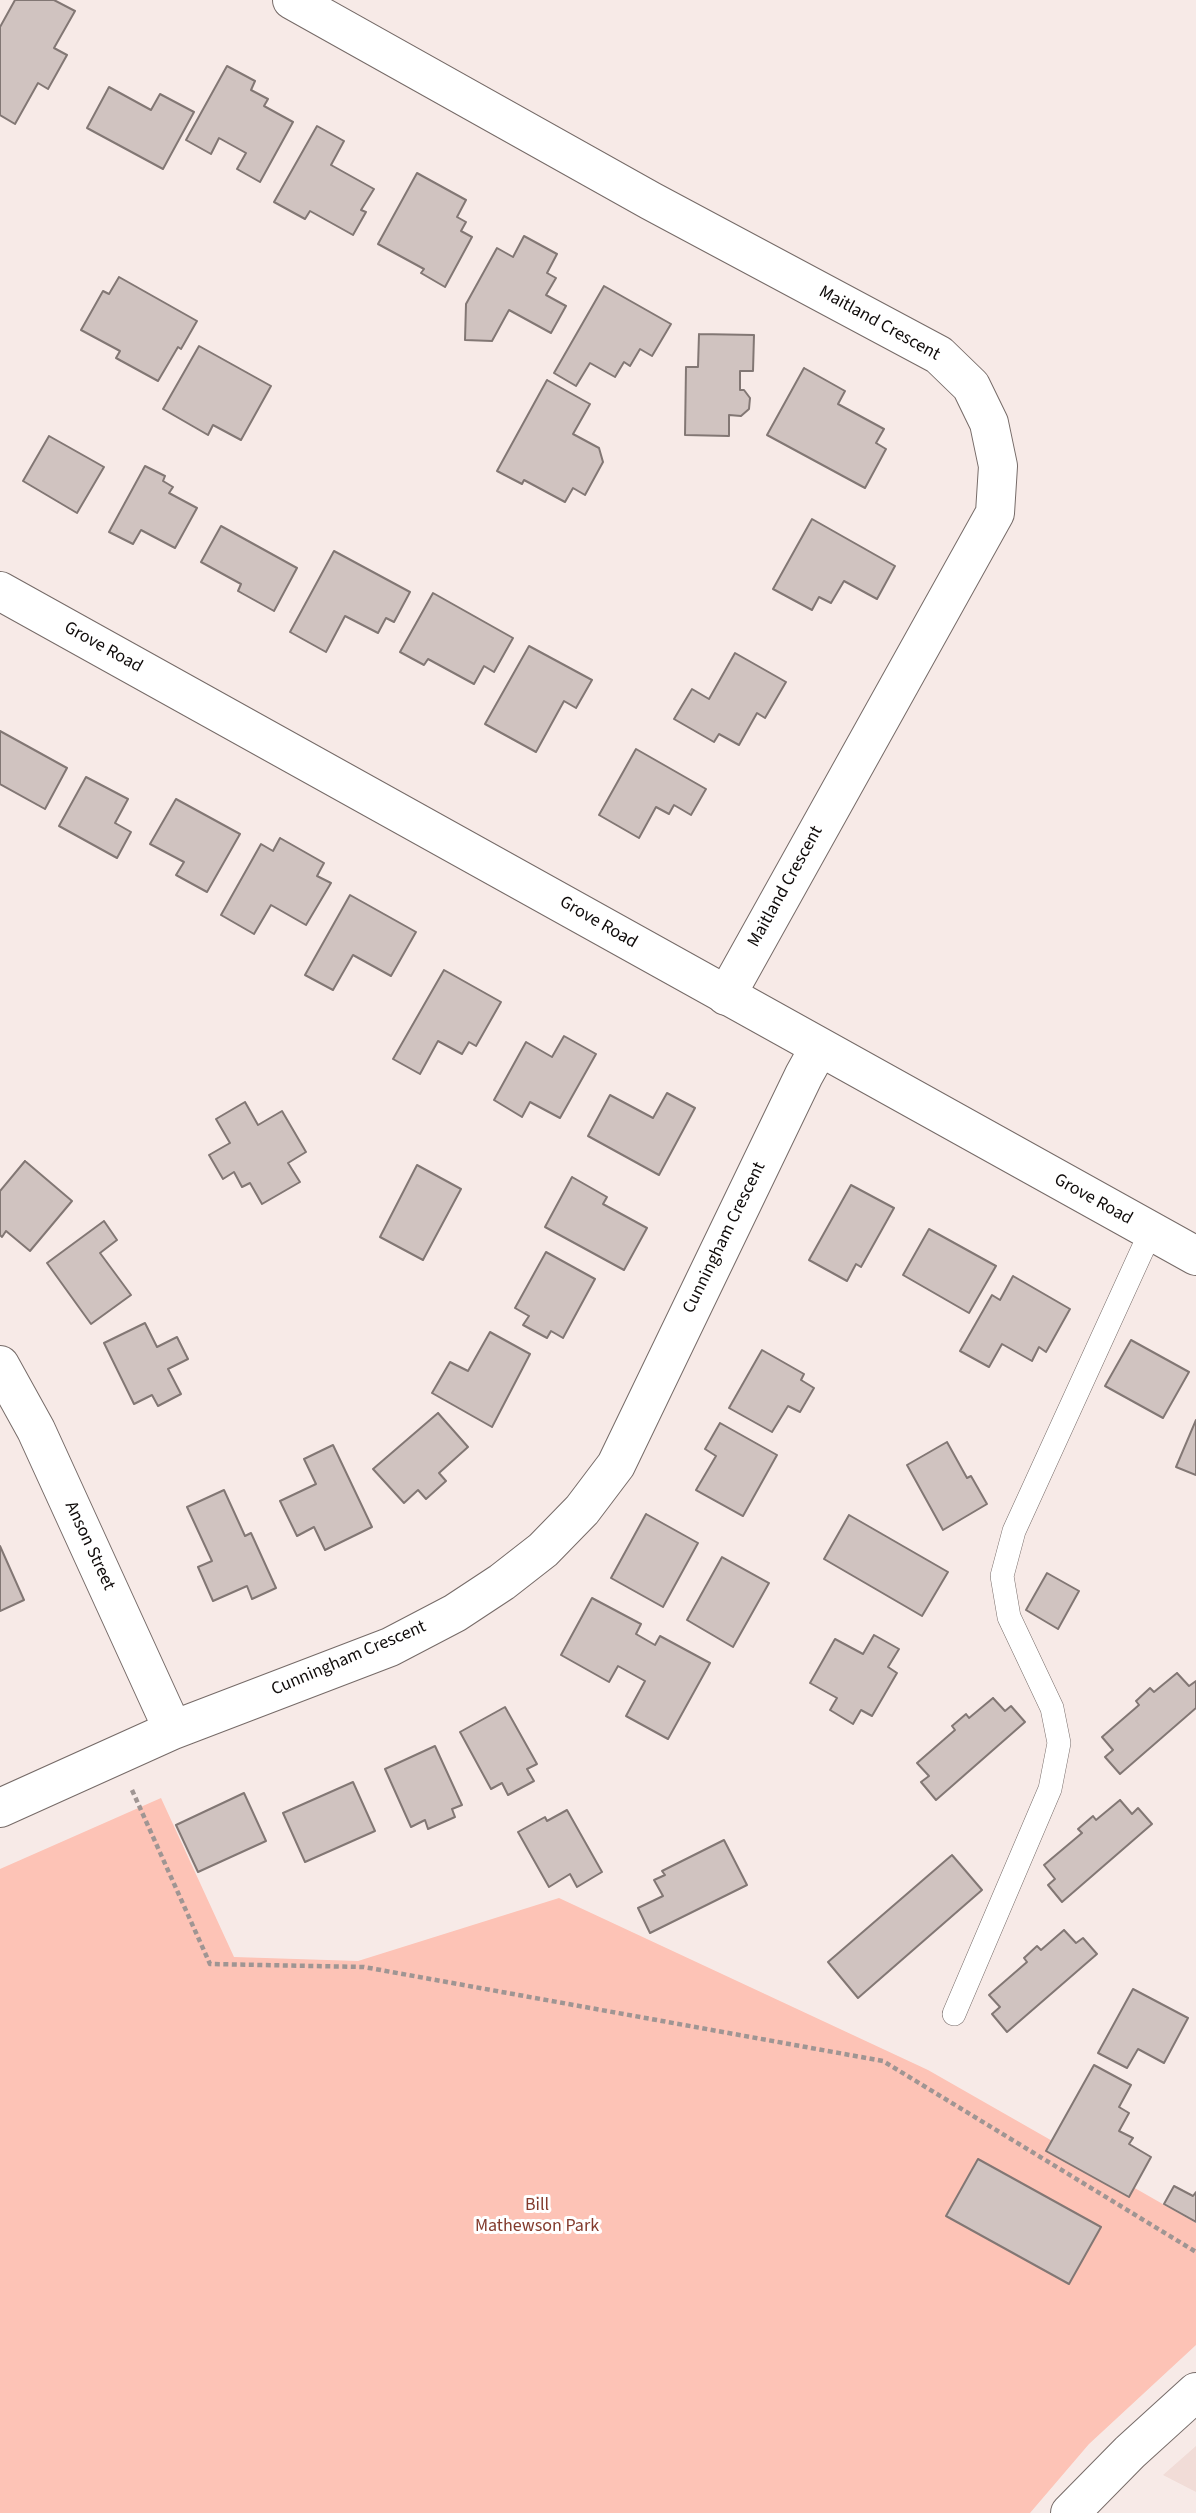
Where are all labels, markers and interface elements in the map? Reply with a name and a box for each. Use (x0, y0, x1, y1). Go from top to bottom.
street label: Maitland Crescent (815, 282, 943, 366)
street label: Grove Road (60, 618, 146, 678)
street label: Maitland Crescent (744, 823, 828, 951)
street label: Grove Road (555, 892, 641, 954)
street label: Cunningham Crescent (679, 1159, 771, 1317)
street label: Grove Road (1050, 1170, 1136, 1230)
street label: Anson Street (59, 1498, 119, 1594)
street label: Cunningham Crescent (268, 1617, 430, 1701)
park label: Bill Mathewson Park (475, 2195, 599, 2238)

